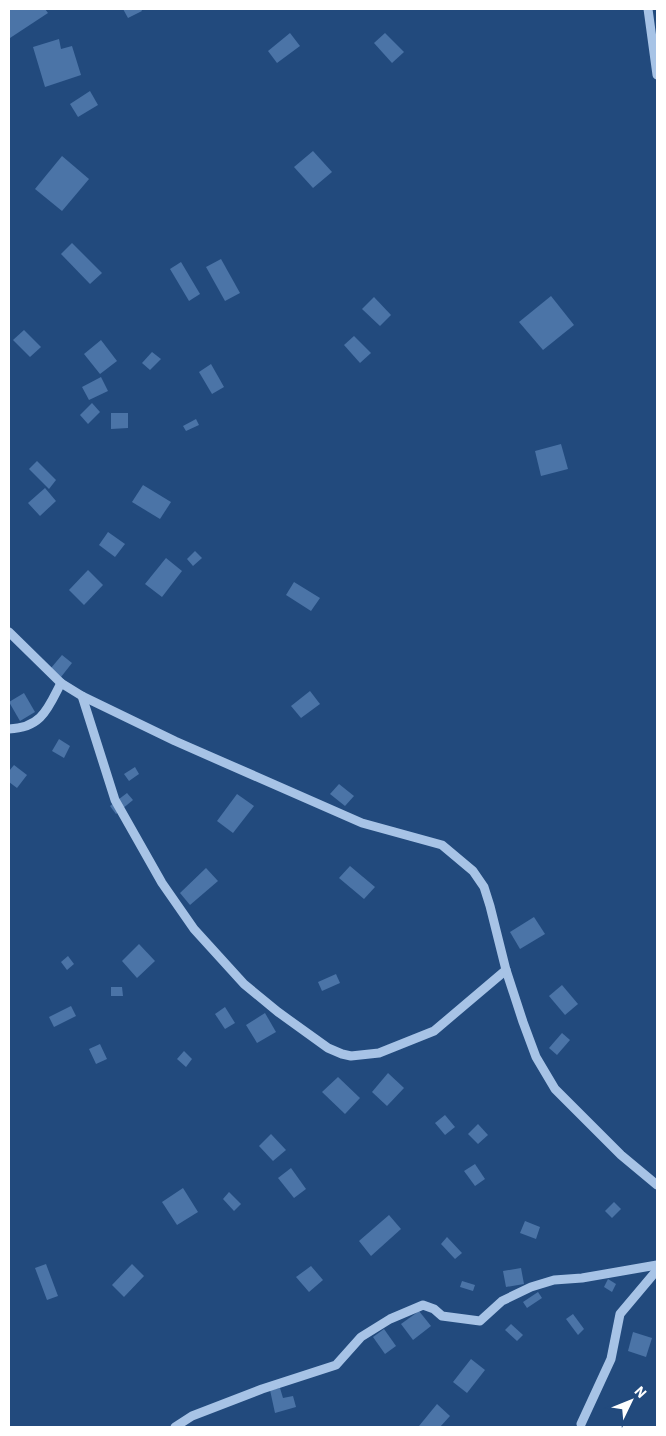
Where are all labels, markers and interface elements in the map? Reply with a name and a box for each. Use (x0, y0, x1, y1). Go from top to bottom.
north arrow (606, 1376, 656, 1426)
text: N (630, 1382, 651, 1402)

